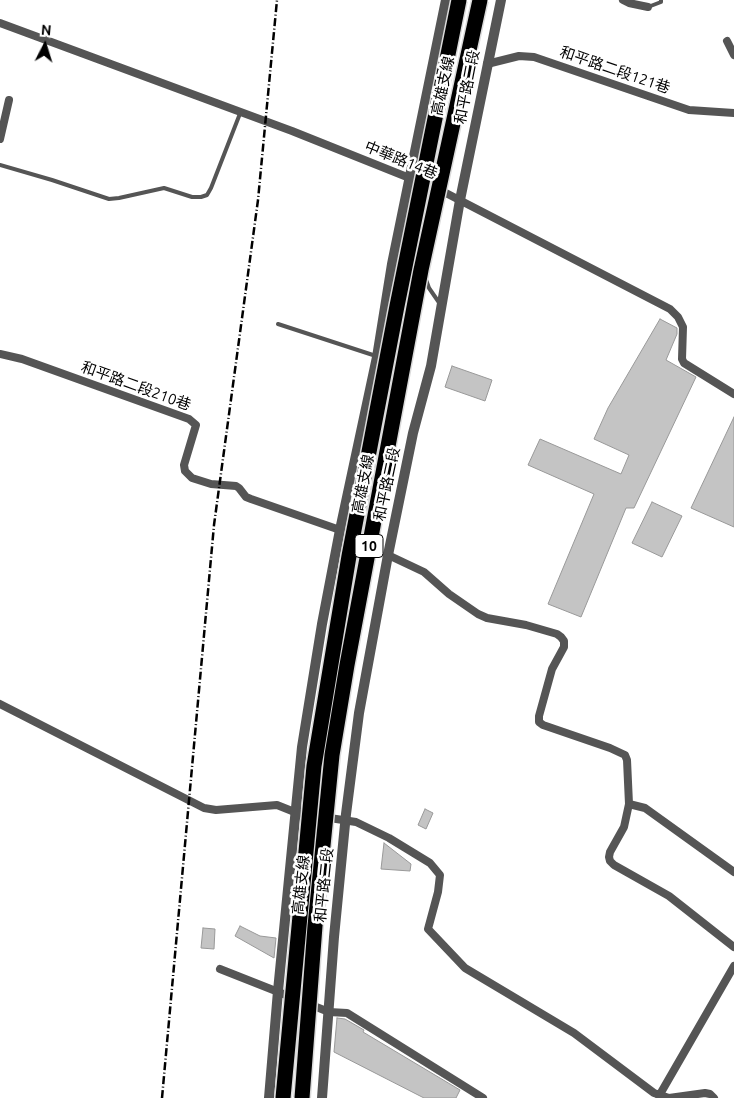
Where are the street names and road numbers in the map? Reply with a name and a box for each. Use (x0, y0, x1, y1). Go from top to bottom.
street label: 和平路二段121巷 (558, 43, 672, 97)
street label: 和平路二段 (451, 48, 483, 126)
street label: 高雄支線 (428, 55, 458, 117)
street label: 中華路14巷 (362, 137, 440, 183)
street label: 和平路二段210巷 (79, 358, 193, 414)
street label: 和平路二段 (370, 445, 404, 523)
street label: 高雄支線 (348, 453, 378, 515)
road number: 10 (355, 534, 383, 558)
street label: 和平路二段 (311, 847, 337, 923)
street label: 高雄支線 (289, 854, 313, 916)

